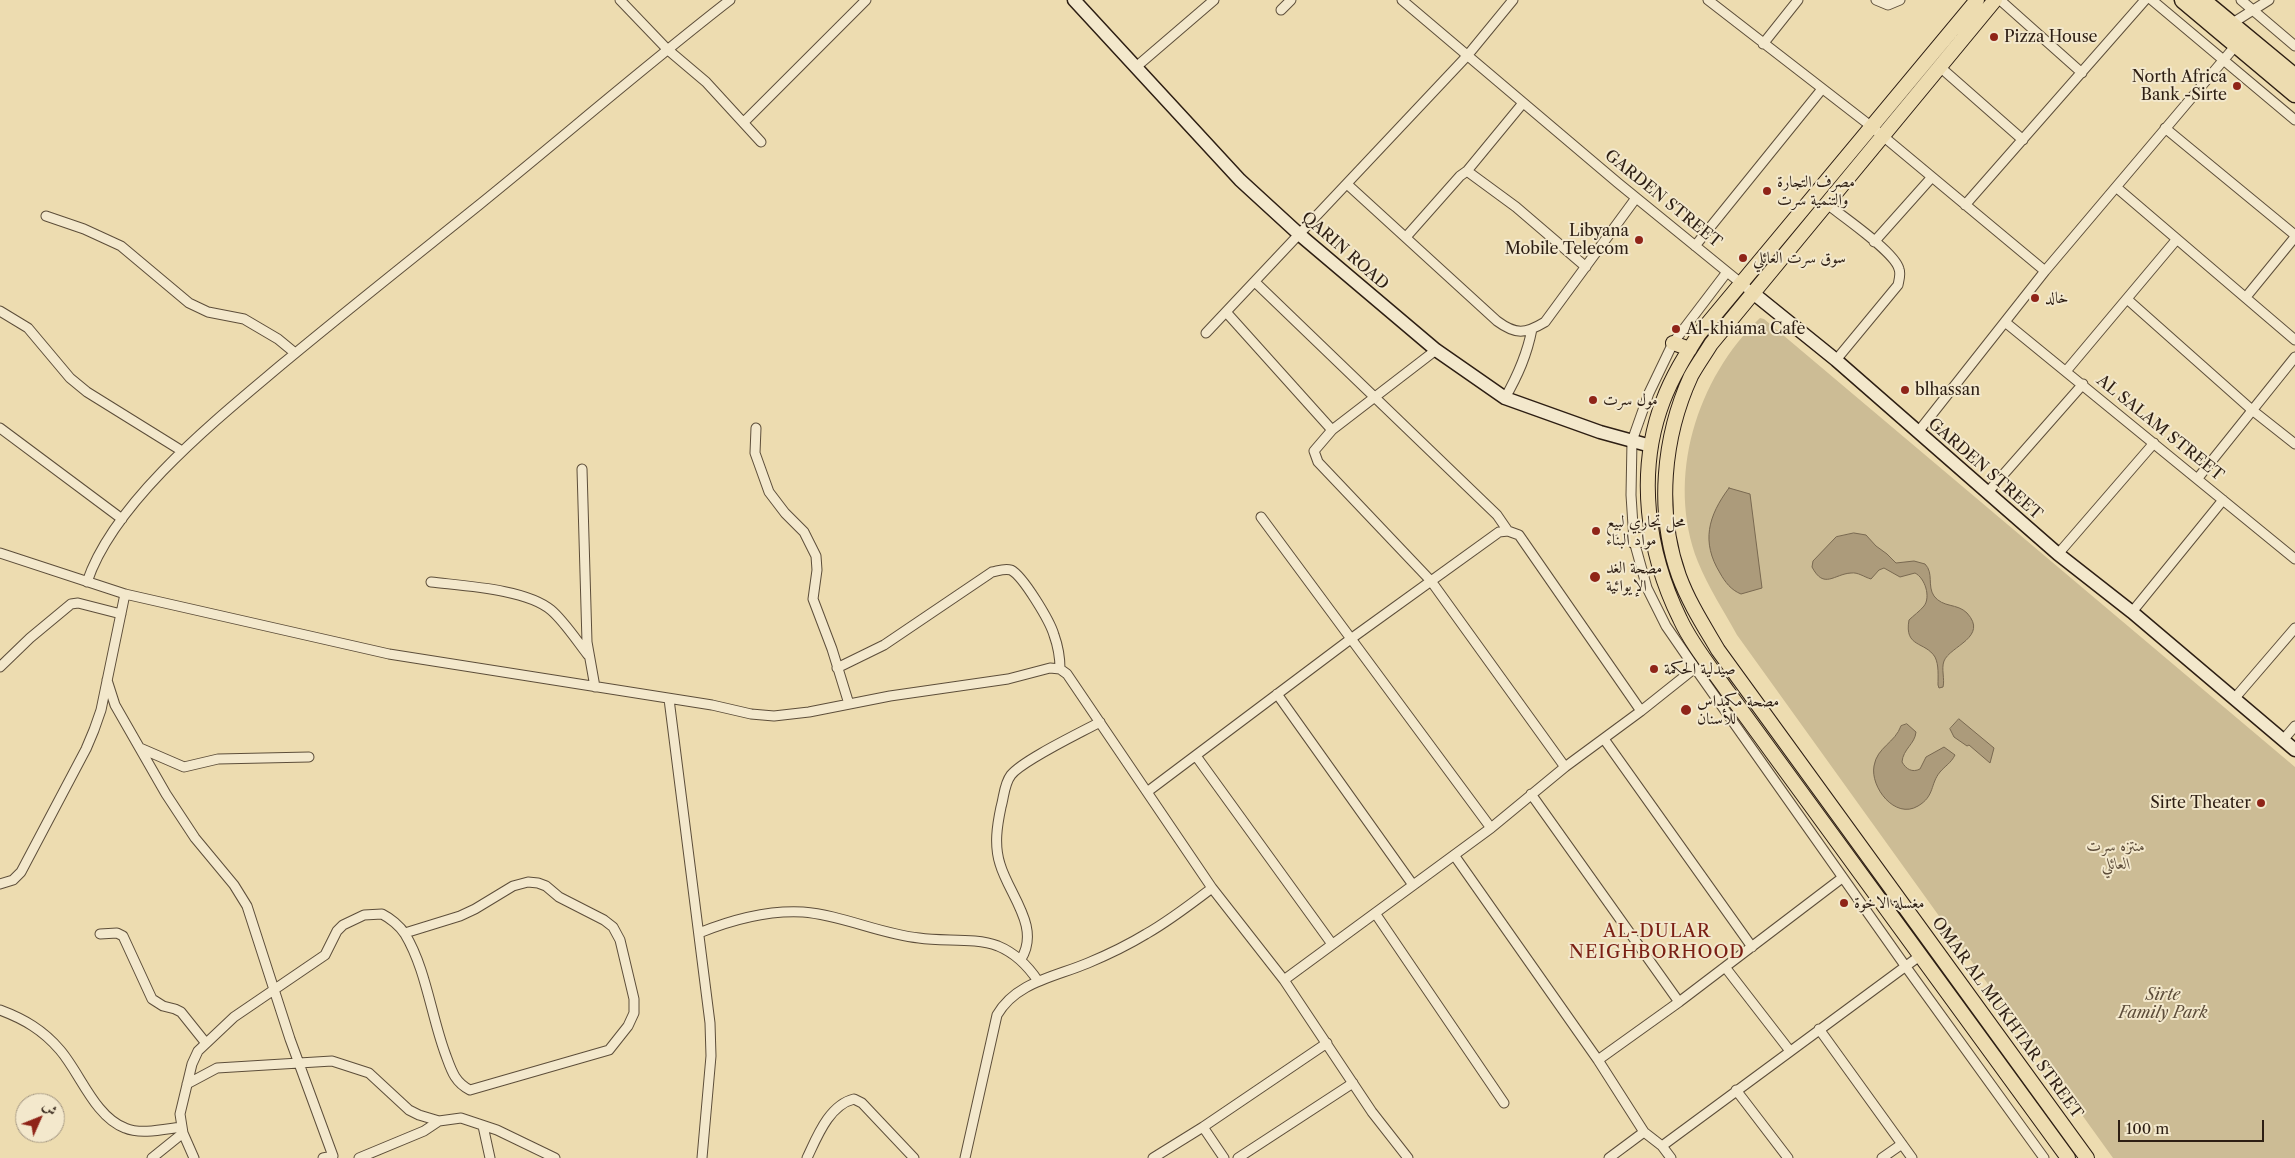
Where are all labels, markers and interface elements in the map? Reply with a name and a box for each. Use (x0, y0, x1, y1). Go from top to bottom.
place label: Pizza House (2004, 27, 2098, 47)
marker: Pizza House (1988, 31, 2000, 43)
place label: North Africa Bank -Sirte (2132, 67, 2227, 105)
marker: North Africa Bank -Sirte (2231, 80, 2243, 92)
street label: GARDEN STREET (1601, 146, 1725, 252)
place label: مصرف التجارة والتنمية سرت (1777, 172, 1855, 210)
marker: مصرف التجارة والتنمية سرت (1761, 185, 1773, 197)
street label: QARIN ROAD (1298, 208, 1392, 294)
place label: Libyana Mobile Telecom (1505, 221, 1629, 259)
marker: Libyana Mobile Telecom (1633, 234, 1645, 246)
place label: سوق سرت العائلي (1753, 248, 1846, 268)
marker: سوق سرت العائلي (1737, 252, 1749, 264)
place label: خالد (2045, 288, 2068, 308)
marker: خالد (2029, 292, 2041, 304)
place label: Al-khiama Cafe (1686, 319, 1805, 339)
marker: Al-khiama Cafe (1670, 323, 1682, 335)
street label: AL SALAM STREET (2093, 371, 2227, 485)
place label: blhassan (1915, 380, 1980, 400)
marker: blhassan (1899, 384, 1911, 396)
place label: مول سرت (1603, 390, 1658, 410)
marker: مول سرت (1587, 394, 1599, 406)
street label: GARDEN STREET (1924, 414, 2046, 524)
place label: محل تجاري لبيع مواد البناء (1606, 512, 1686, 550)
marker: محل تجاري لبيع مواد البناء (1590, 525, 1602, 537)
place label: مصحة الغد الإيوائية (1606, 558, 1662, 596)
marker: مصحة الغد الإيوائية (1588, 570, 1602, 584)
place label: صيدلية الحكمة (1664, 659, 1736, 679)
marker: صيدلية الحكمة (1648, 663, 1660, 675)
place label: مصحة مكمداس للأسنان (1697, 691, 1779, 729)
marker: مصحة مكمداس للأسنان (1679, 703, 1693, 717)
place label: Sirte Theater (2150, 793, 2251, 813)
marker: Sirte Theater (2255, 797, 2267, 809)
park label: منتزه سرت العائلي (2087, 836, 2145, 874)
place label: مغسلة الاخوة (1854, 893, 1925, 913)
marker: مغسلة الاخوة (1838, 897, 1850, 909)
street label: OMAR AL MUKHTAR STREET (1927, 914, 2087, 1122)
district label: AL-DULAR NEIGHBORHOOD (1568, 921, 1746, 964)
park label: Sirte Family Park (2118, 985, 2208, 1023)
north arrow (15, 1093, 65, 1143)
text: ش (39, 1097, 61, 1120)
scale bar (2120, 1110, 2266, 1142)
text: 100 m (2126, 1119, 2169, 1138)

